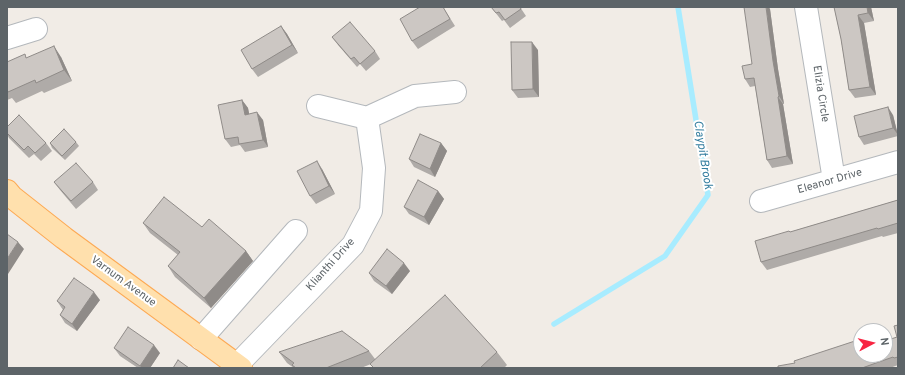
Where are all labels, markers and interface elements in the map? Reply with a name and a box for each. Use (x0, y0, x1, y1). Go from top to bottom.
street label: Elizia Circle (809, 65, 831, 123)
water label: Claypit Brook (689, 119, 715, 191)
street label: Eleanor Drive (796, 166, 864, 198)
street label: Klianthi Drive (304, 236, 358, 294)
street label: Varnum Avenue (88, 254, 158, 310)
north arrow (853, 323, 893, 363)
text: N (876, 337, 891, 346)

